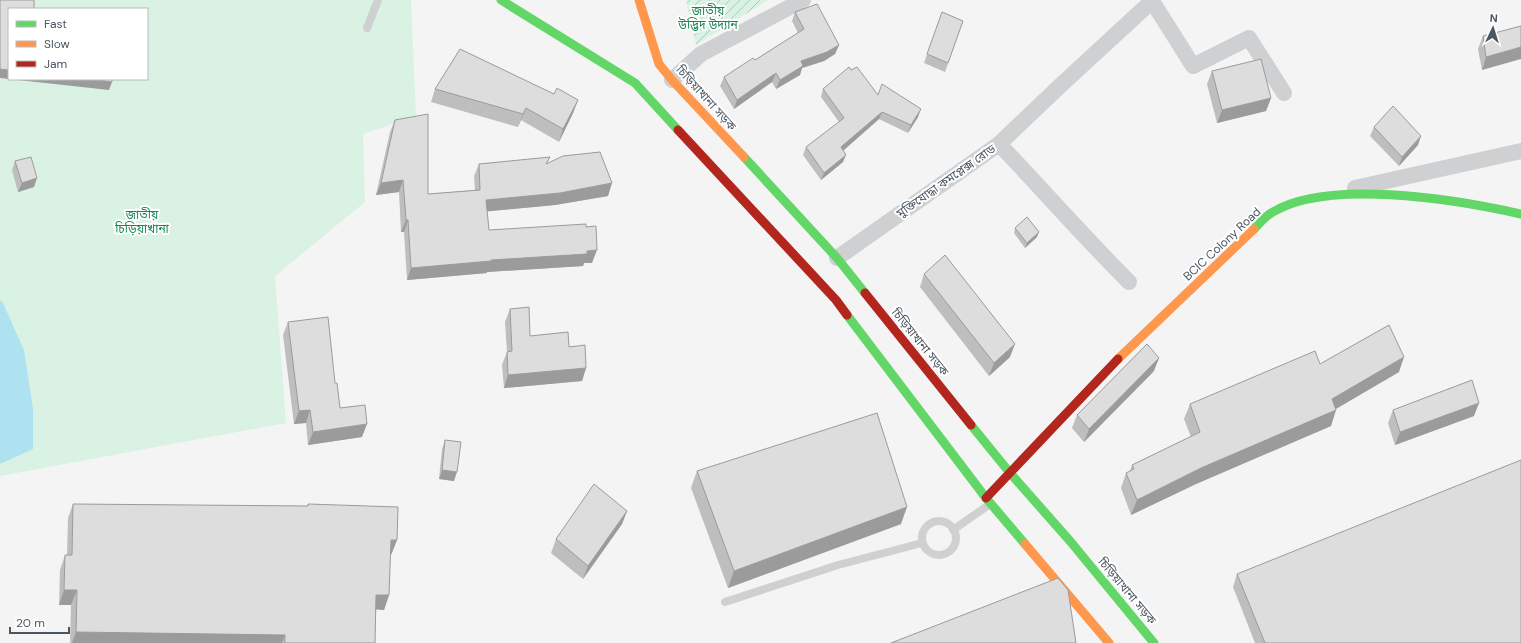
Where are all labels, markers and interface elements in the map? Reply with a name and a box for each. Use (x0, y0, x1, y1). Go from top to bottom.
park label: জাতীয় উদ্ভিদ উদ্যান (677, 3, 738, 33)
legend (8, 8, 148, 80)
north arrow (1473, 8, 1513, 48)
text: N (1489, 11, 1498, 25)
text: Fast (44, 16, 67, 32)
text: Slow (44, 36, 70, 52)
text: Jam (44, 56, 67, 72)
street label: চিড়িয়াখানা সড়ক (672, 61, 740, 134)
street label: মুক্তিযোদ্ধা কমপ্লেক্স রোড (892, 140, 999, 222)
street label: BCIC Colony Road (1180, 204, 1264, 284)
park label: জাতীয় চিড়িয়াখানা (114, 207, 170, 237)
street label: চিড়িয়াখানা সড়ক (887, 304, 952, 379)
street label: চিড়িয়াখানা সড়ক (1094, 553, 1160, 628)
scale bar (10, 609, 69, 635)
text: 20 m (16, 615, 45, 631)

